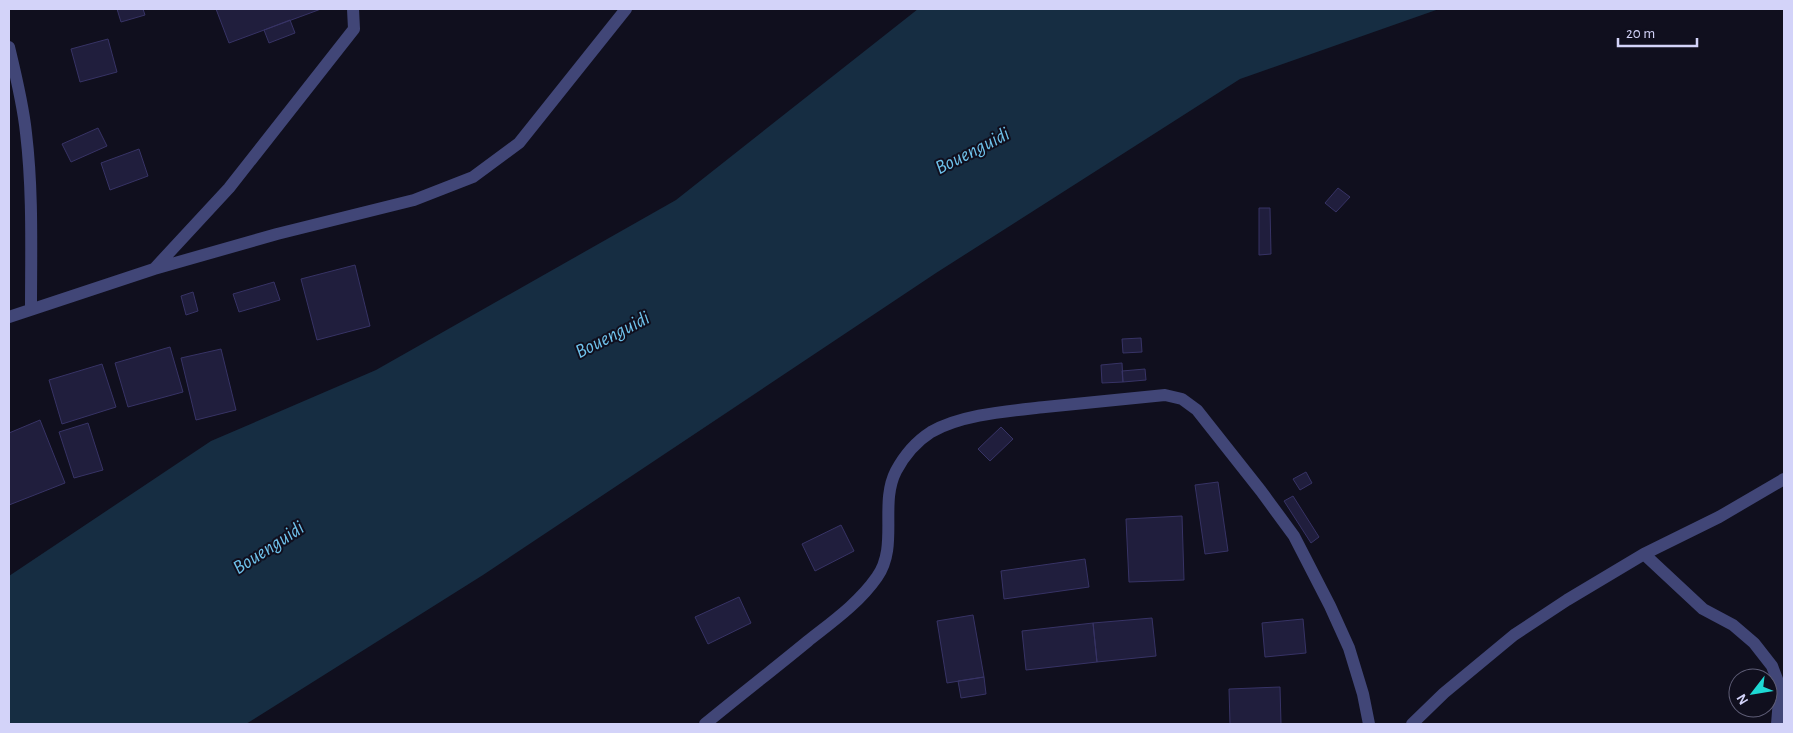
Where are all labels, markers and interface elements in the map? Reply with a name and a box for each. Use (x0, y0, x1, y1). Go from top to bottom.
scale bar (1618, 15, 1697, 47)
text: 20 m (1626, 26, 1655, 41)
water label: Bouenguidi (932, 124, 1013, 178)
water label: Bouenguidi (572, 308, 653, 362)
water label: Bouenguidi (229, 518, 308, 578)
north arrow (1728, 668, 1778, 718)
text: N (1734, 691, 1751, 707)

